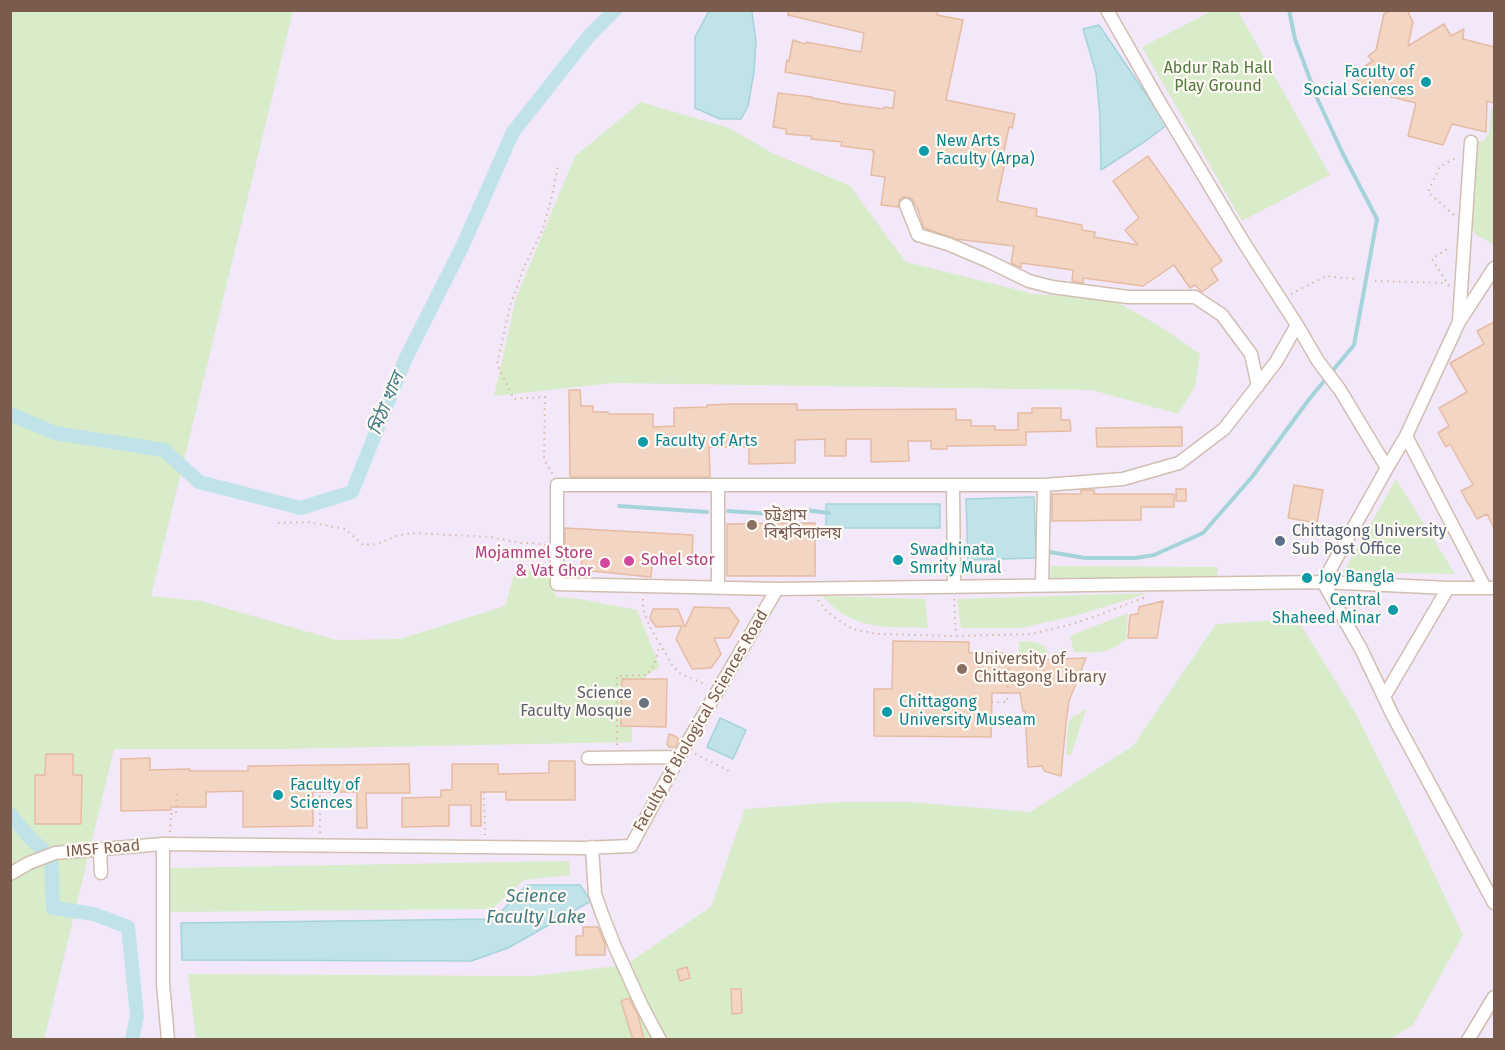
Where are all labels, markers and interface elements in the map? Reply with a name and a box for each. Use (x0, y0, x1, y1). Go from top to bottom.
park label: Abdur Rab Hall Play Ground (1164, 59, 1272, 97)
place label: Faculty of Social Sciences (1304, 63, 1414, 101)
marker: Faculty of Social Sciences (1419, 75, 1433, 89)
place label: New Arts Faculty (Arpa) (936, 132, 1035, 170)
marker: New Arts Faculty (Arpa) (917, 144, 931, 158)
water label: মিঠা খাল (365, 370, 409, 438)
place label: Faculty of Arts (655, 432, 757, 452)
marker: Faculty of Arts (636, 435, 650, 449)
place label: চট্টগ্রাম বিশ্ববিদ্যালয় (764, 506, 842, 544)
marker: চট্টগ্রাম বিশ্ববিদ্যালয় (745, 518, 759, 532)
place label: Chittagong University Sub Post Office (1292, 522, 1447, 560)
marker: Chittagong University Sub Post Office (1273, 534, 1287, 548)
place label: Swadhinata Smrity Mural (910, 541, 1002, 579)
place label: Mojammel Store & Vat Ghor (475, 544, 593, 582)
place label: Sohel stor (641, 551, 715, 571)
marker: Swadhinata Smrity Mural (891, 553, 905, 567)
marker: Sohel stor (622, 554, 636, 568)
marker: Mojammel Store & Vat Ghor (598, 556, 612, 570)
place label: Joy Bangla (1319, 568, 1395, 588)
marker: Joy Bangla (1300, 571, 1314, 585)
place label: Central Shaheed Minar (1272, 591, 1381, 629)
marker: Central Shaheed Minar (1386, 603, 1400, 617)
street label: Faculty of Biological Sciences Road (629, 607, 773, 835)
place label: University of Chittagong Library (974, 650, 1106, 688)
marker: University of Chittagong Library (955, 662, 969, 676)
place label: Science Faculty Mosque (520, 684, 632, 722)
place label: Chittagong University Museam (899, 693, 1036, 731)
marker: Science Faculty Mosque (637, 696, 651, 710)
marker: Chittagong University Museam (880, 705, 894, 719)
place label: Faculty of Sciences (290, 776, 360, 814)
marker: Faculty of Sciences (271, 788, 285, 802)
street label: IMSF Road (65, 836, 141, 862)
water label: Science Faculty Lake (486, 886, 586, 928)

